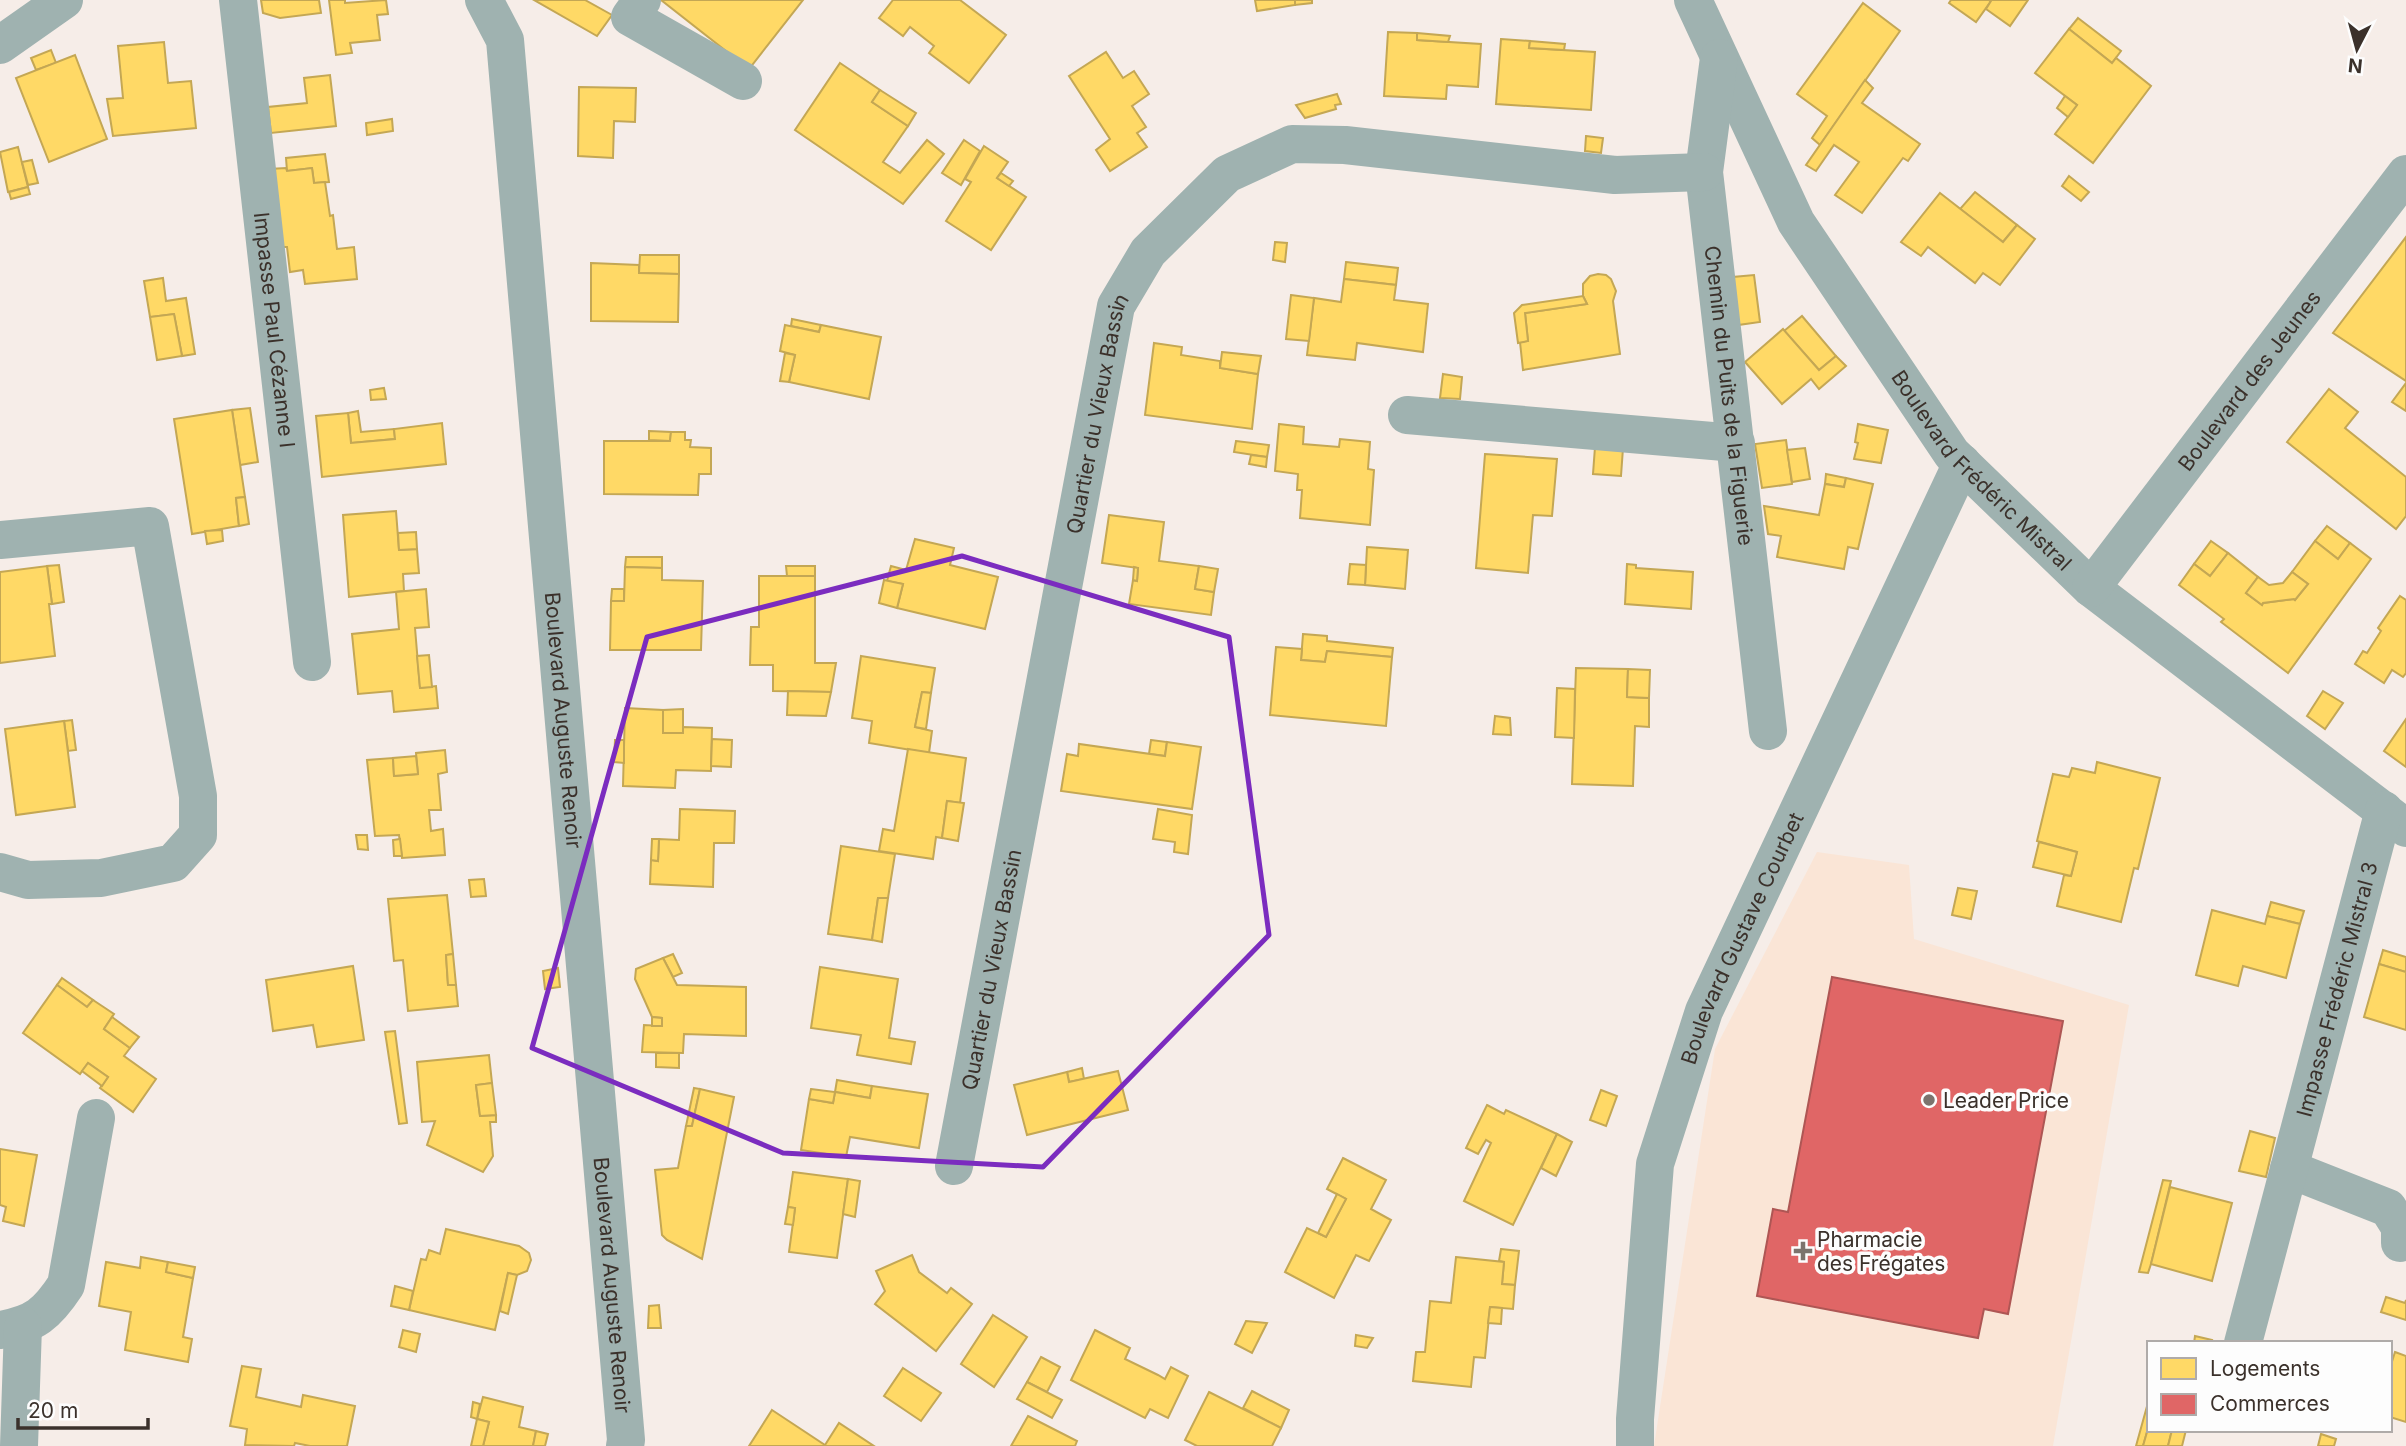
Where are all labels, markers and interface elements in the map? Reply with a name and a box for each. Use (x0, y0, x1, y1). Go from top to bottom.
north arrow (2322, 14, 2392, 84)
text: N (2347, 53, 2364, 78)
street label: Impasse Paul Cézanne I (249, 211, 300, 449)
street label: Chemin du Puits de la Figuerie (1700, 244, 1759, 547)
street label: Boulevard des Jeunes (2172, 285, 2326, 475)
street label: Quartier du Vieux Bassin (1061, 288, 1133, 536)
street label: Boulevard Frédéric Mistral (1887, 365, 2077, 575)
street label: Boulevard Auguste Renoir (540, 591, 587, 850)
street label: Boulevard Gustave Courbet (1675, 808, 1808, 1067)
street label: Quartier du Vieux Bassin (956, 847, 1026, 1092)
street label: Impasse Frédéric Mistral 3 (2291, 859, 2382, 1119)
place label: Leader Price (1943, 1088, 2069, 1113)
marker: Leader Price (1921, 1092, 1937, 1108)
street label: Boulevard Auguste Renoir (589, 1156, 636, 1414)
place label: Pharmacie des Frégates (1817, 1227, 1945, 1276)
marker: Pharmacie des Frégates (1795, 1243, 1811, 1259)
legend (2147, 1341, 2392, 1432)
text: Logements (2210, 1356, 2320, 1381)
scale bar (18, 1386, 147, 1430)
text: Commerces (2210, 1391, 2330, 1416)
text: 20 m (28, 1398, 78, 1423)

